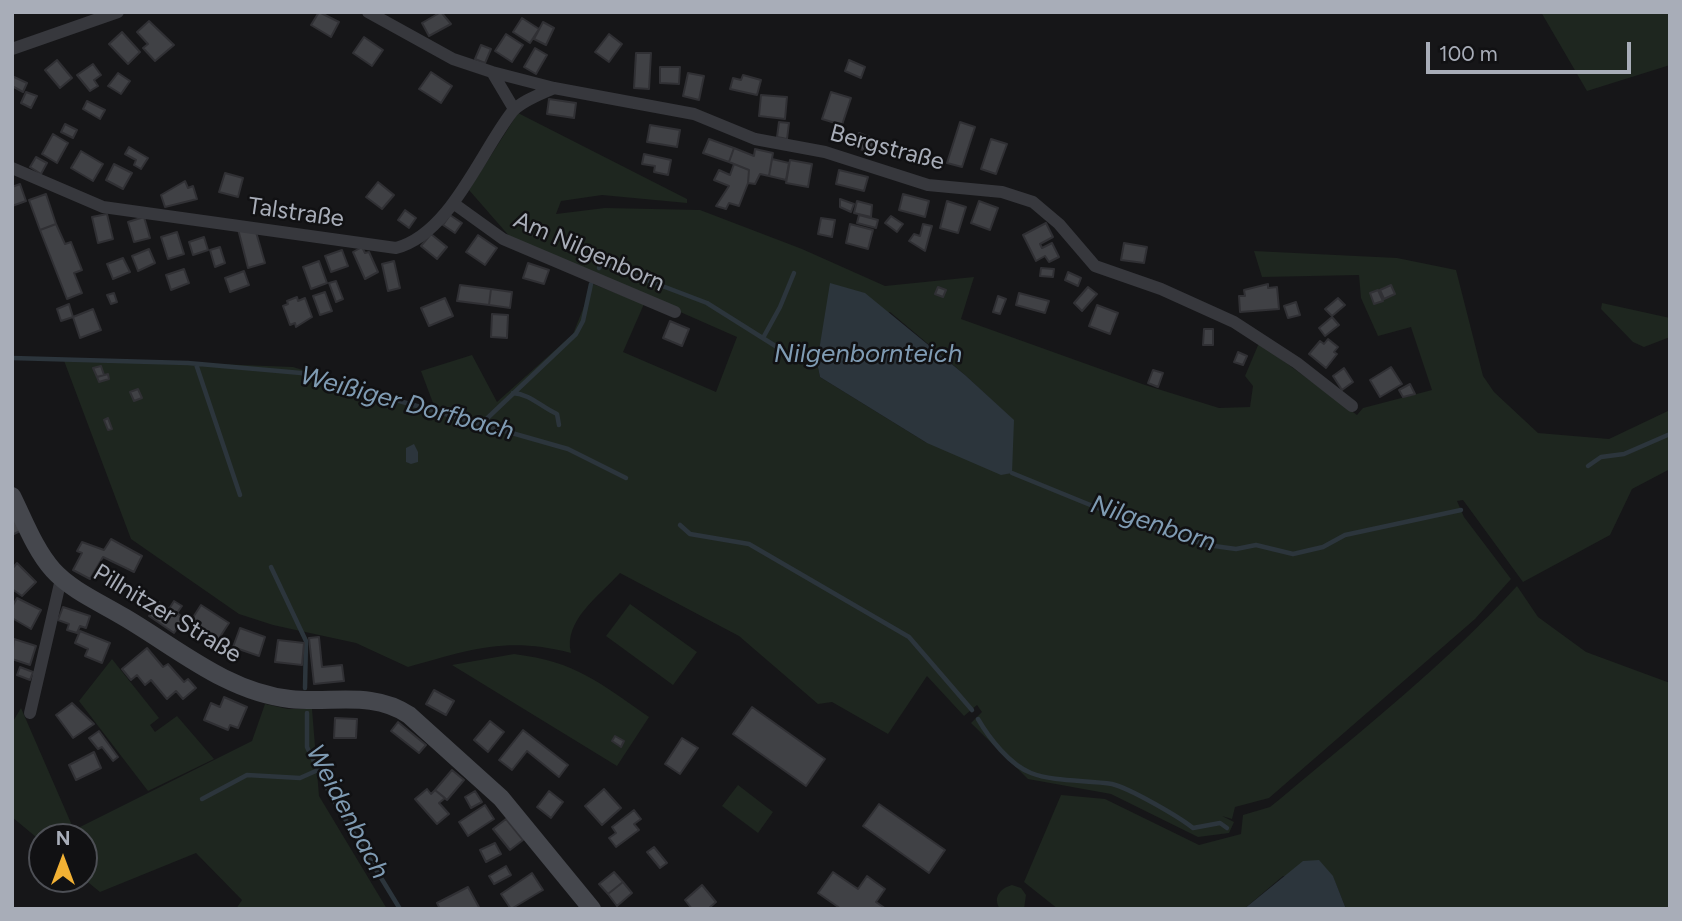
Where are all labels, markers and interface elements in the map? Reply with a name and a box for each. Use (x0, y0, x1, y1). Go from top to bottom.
scale bar (1430, 28, 1635, 72)
text: 100 m (1439, 41, 1498, 66)
street label: Bergstraße (827, 119, 947, 177)
street label: Talstraße (246, 192, 346, 234)
street label: Am Nilgenborn (509, 206, 669, 298)
water label: Nilgenbornteich (774, 338, 962, 370)
water label: Weißiger Dorfbach (297, 360, 517, 448)
water label: Nilgenborn (1087, 489, 1219, 559)
street label: Pillnitzer Straße (88, 558, 246, 670)
water label: Weidenbach (299, 740, 395, 884)
north arrow (28, 823, 98, 893)
text: N (56, 827, 70, 850)

